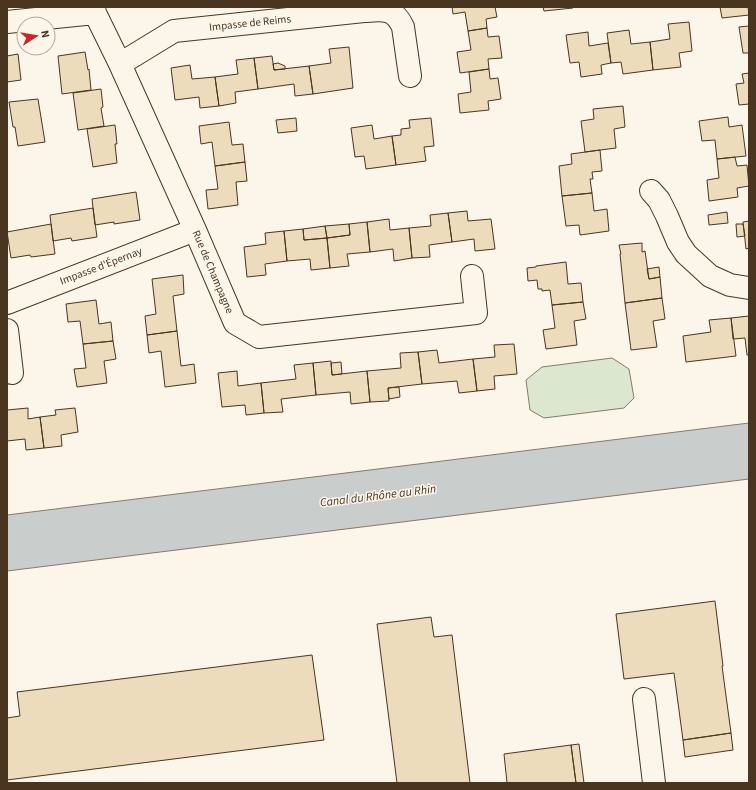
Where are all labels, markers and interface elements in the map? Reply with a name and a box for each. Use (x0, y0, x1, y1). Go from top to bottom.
street label: Impasse de Reims (208, 11, 292, 35)
north arrow (16, 16, 56, 56)
text: N (37, 29, 53, 39)
street label: Rue de Champagne (189, 228, 238, 316)
street label: Impasse d'Épernay (58, 243, 144, 289)
water label: Canal du Rhône au Rhin (319, 480, 437, 512)

